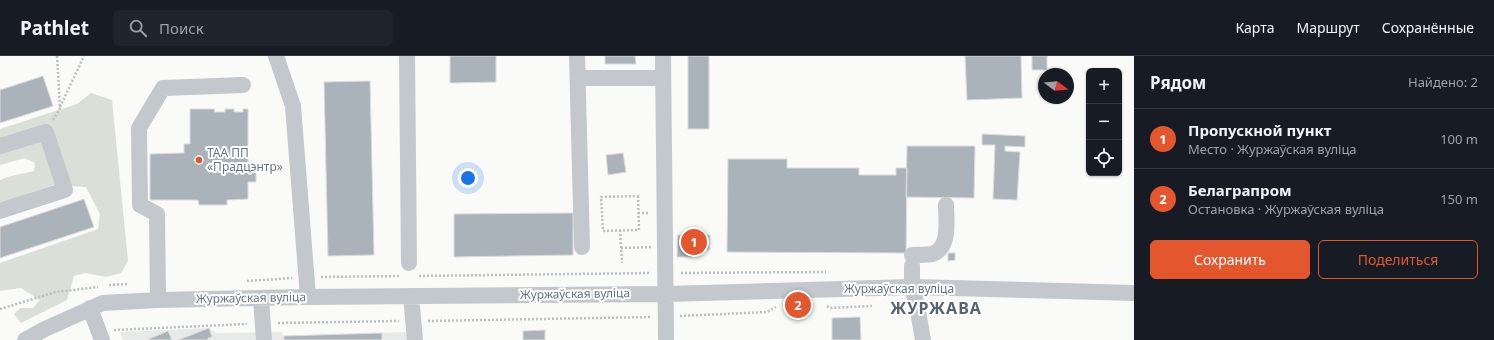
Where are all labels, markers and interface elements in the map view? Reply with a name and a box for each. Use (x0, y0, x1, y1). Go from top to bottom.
search box (113, 10, 393, 46)
text: Pathlet (20, 15, 89, 41)
icon: search (127, 17, 149, 39)
text: Поиск (159, 18, 204, 38)
text: Карта (1235, 18, 1274, 37)
text: Маршрут (1296, 18, 1360, 37)
text: Сохранённые (1382, 18, 1474, 37)
north arrow (1038, 68, 1074, 104)
map controls (1086, 68, 1122, 176)
button: + (1086, 68, 1122, 104)
text: Рядом (1150, 71, 1206, 94)
text: Найдено: 2 (1408, 73, 1478, 91)
button: − (1086, 104, 1122, 140)
text: Пропускной пункт (1188, 120, 1331, 140)
text: 1 (1159, 130, 1167, 148)
text: 100 m (1440, 130, 1478, 148)
button: locate (1086, 140, 1122, 176)
text: Место · Журжаўская вуліца (1188, 140, 1357, 158)
place label: ТАА ПП «Прадцэнтр» (207, 144, 283, 175)
marker: ТАА ПП «Прадцэнтр» (194, 155, 204, 165)
your location (458, 168, 478, 188)
text: Белаграпром (1188, 180, 1292, 200)
text: 2 (1159, 190, 1167, 208)
text: 150 m (1440, 190, 1478, 208)
text: Остановка · Журжаўская вуліца (1188, 200, 1384, 218)
pin: 1 (681, 227, 707, 257)
button: Сохранить (1150, 240, 1310, 279)
button: Поделиться (1318, 240, 1478, 279)
street label: Журжаўская вуліца (844, 280, 954, 297)
street label: Журжаўская вуліца (520, 284, 630, 303)
street label: Журжаўская вуліца (196, 288, 306, 307)
pin: 2 (785, 290, 811, 320)
district label: ЖУРЖАВА (890, 297, 982, 319)

